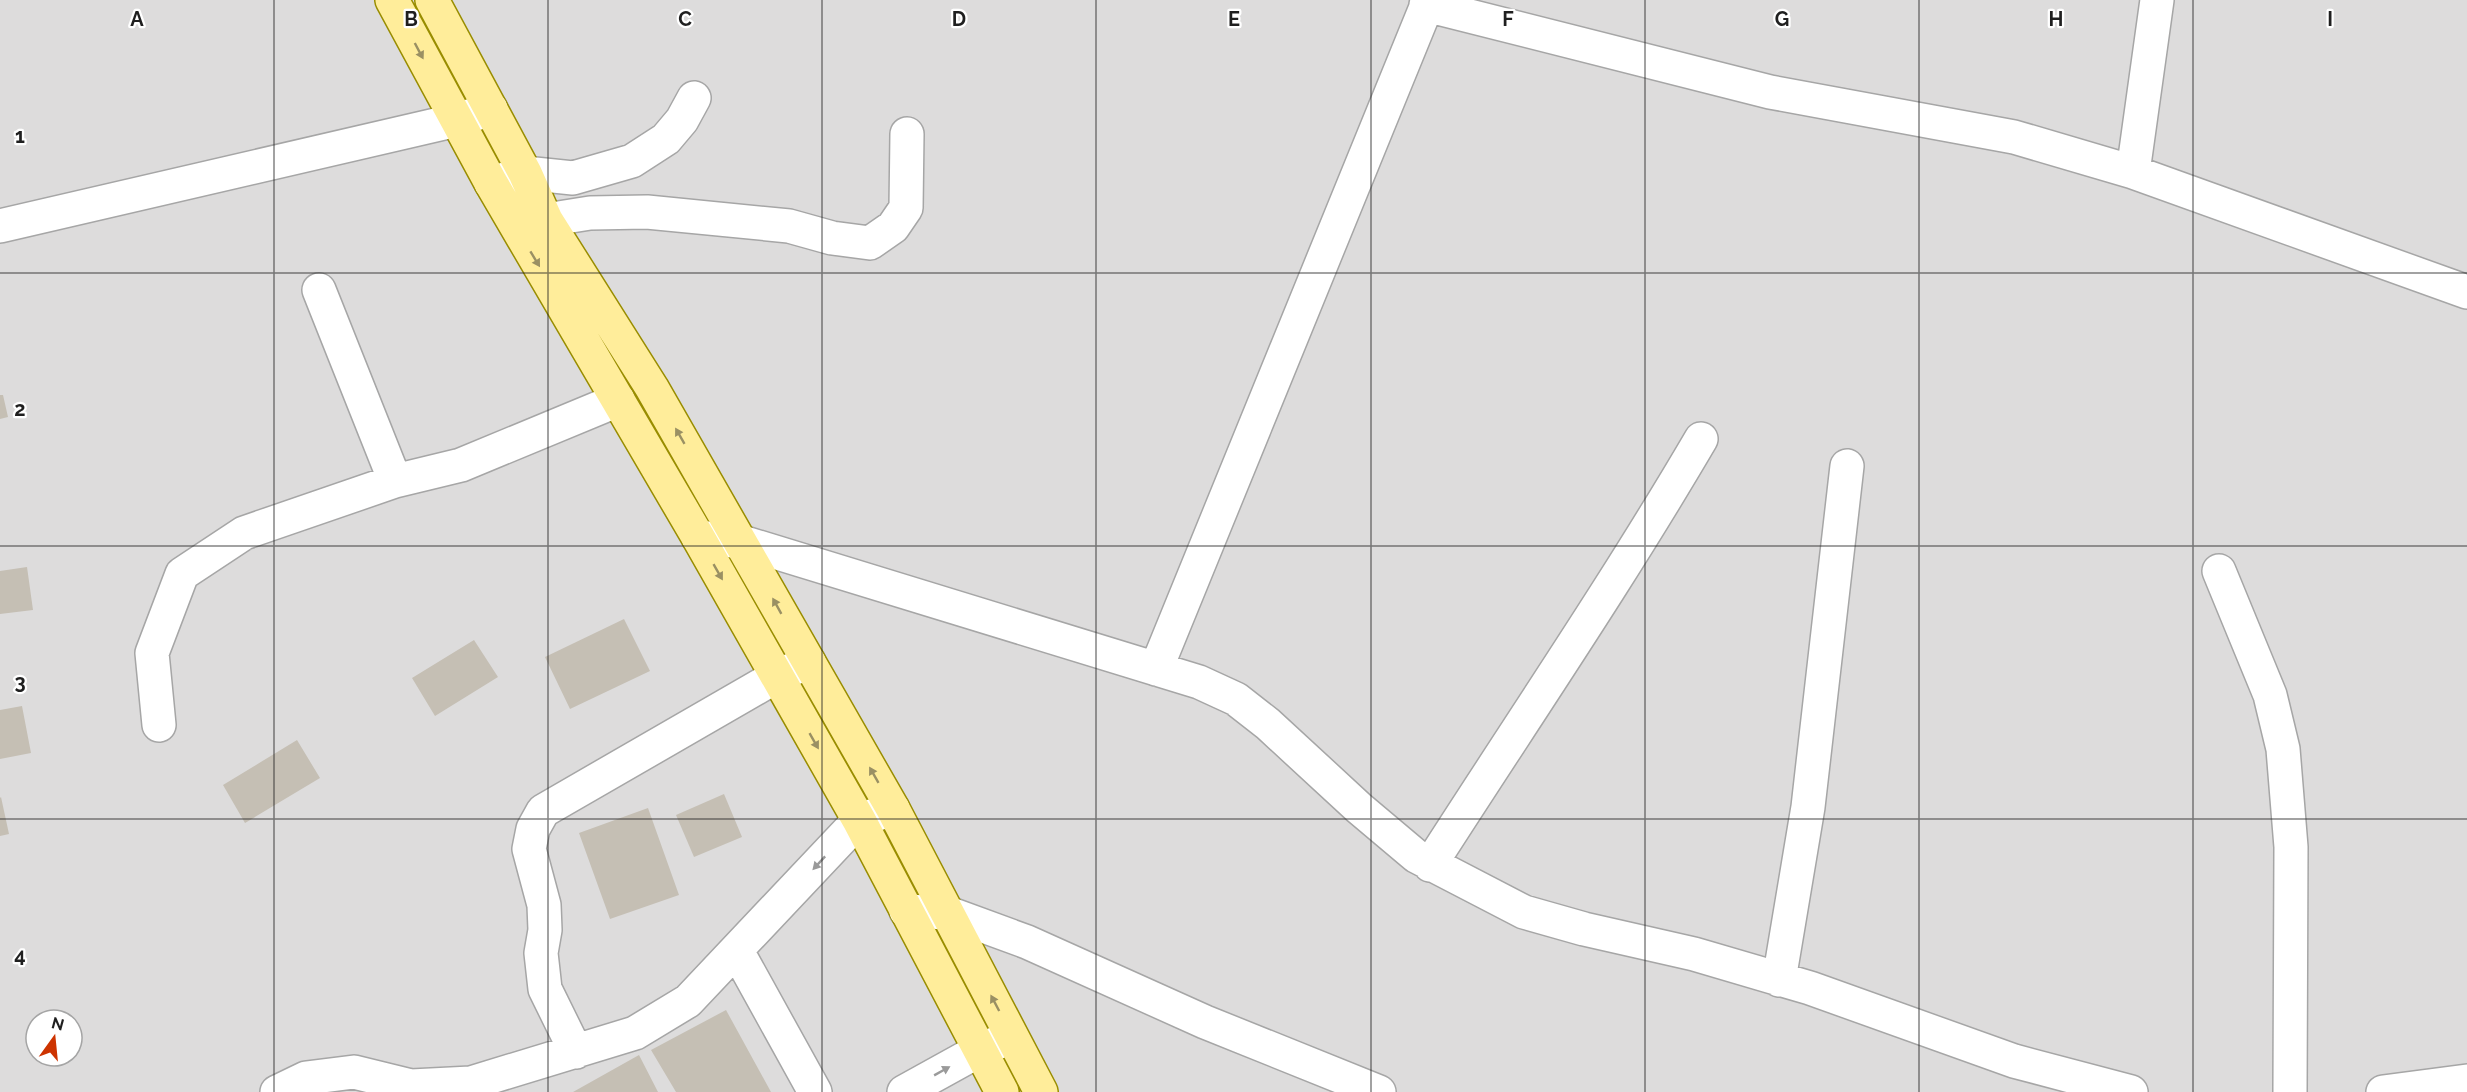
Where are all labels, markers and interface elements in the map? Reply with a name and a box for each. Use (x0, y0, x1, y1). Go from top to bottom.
text: A (130, 7, 144, 31)
text: B (404, 7, 418, 31)
text: C (678, 7, 692, 31)
text: D (952, 7, 966, 31)
text: E (1228, 7, 1240, 31)
text: F (1502, 7, 1514, 31)
text: G (1775, 7, 1789, 31)
text: H (2049, 7, 2063, 31)
text: I (2327, 7, 2333, 31)
one-way arrow (414, 43, 424, 60)
text: 1 (15, 124, 25, 148)
one-way arrow (529, 251, 540, 267)
text: 2 (14, 397, 26, 421)
one-way arrow (676, 428, 686, 445)
one-way arrow (713, 564, 723, 581)
one-way arrow (773, 597, 783, 614)
text: 3 (14, 670, 26, 694)
one-way arrow (809, 733, 819, 750)
one-way arrow (868, 767, 879, 783)
one-way arrow (813, 855, 826, 870)
text: 4 (14, 943, 26, 967)
one-way arrow (990, 994, 1000, 1011)
north arrow (24, 1008, 84, 1068)
text: N (49, 1013, 66, 1035)
one-way arrow (934, 1066, 951, 1076)

